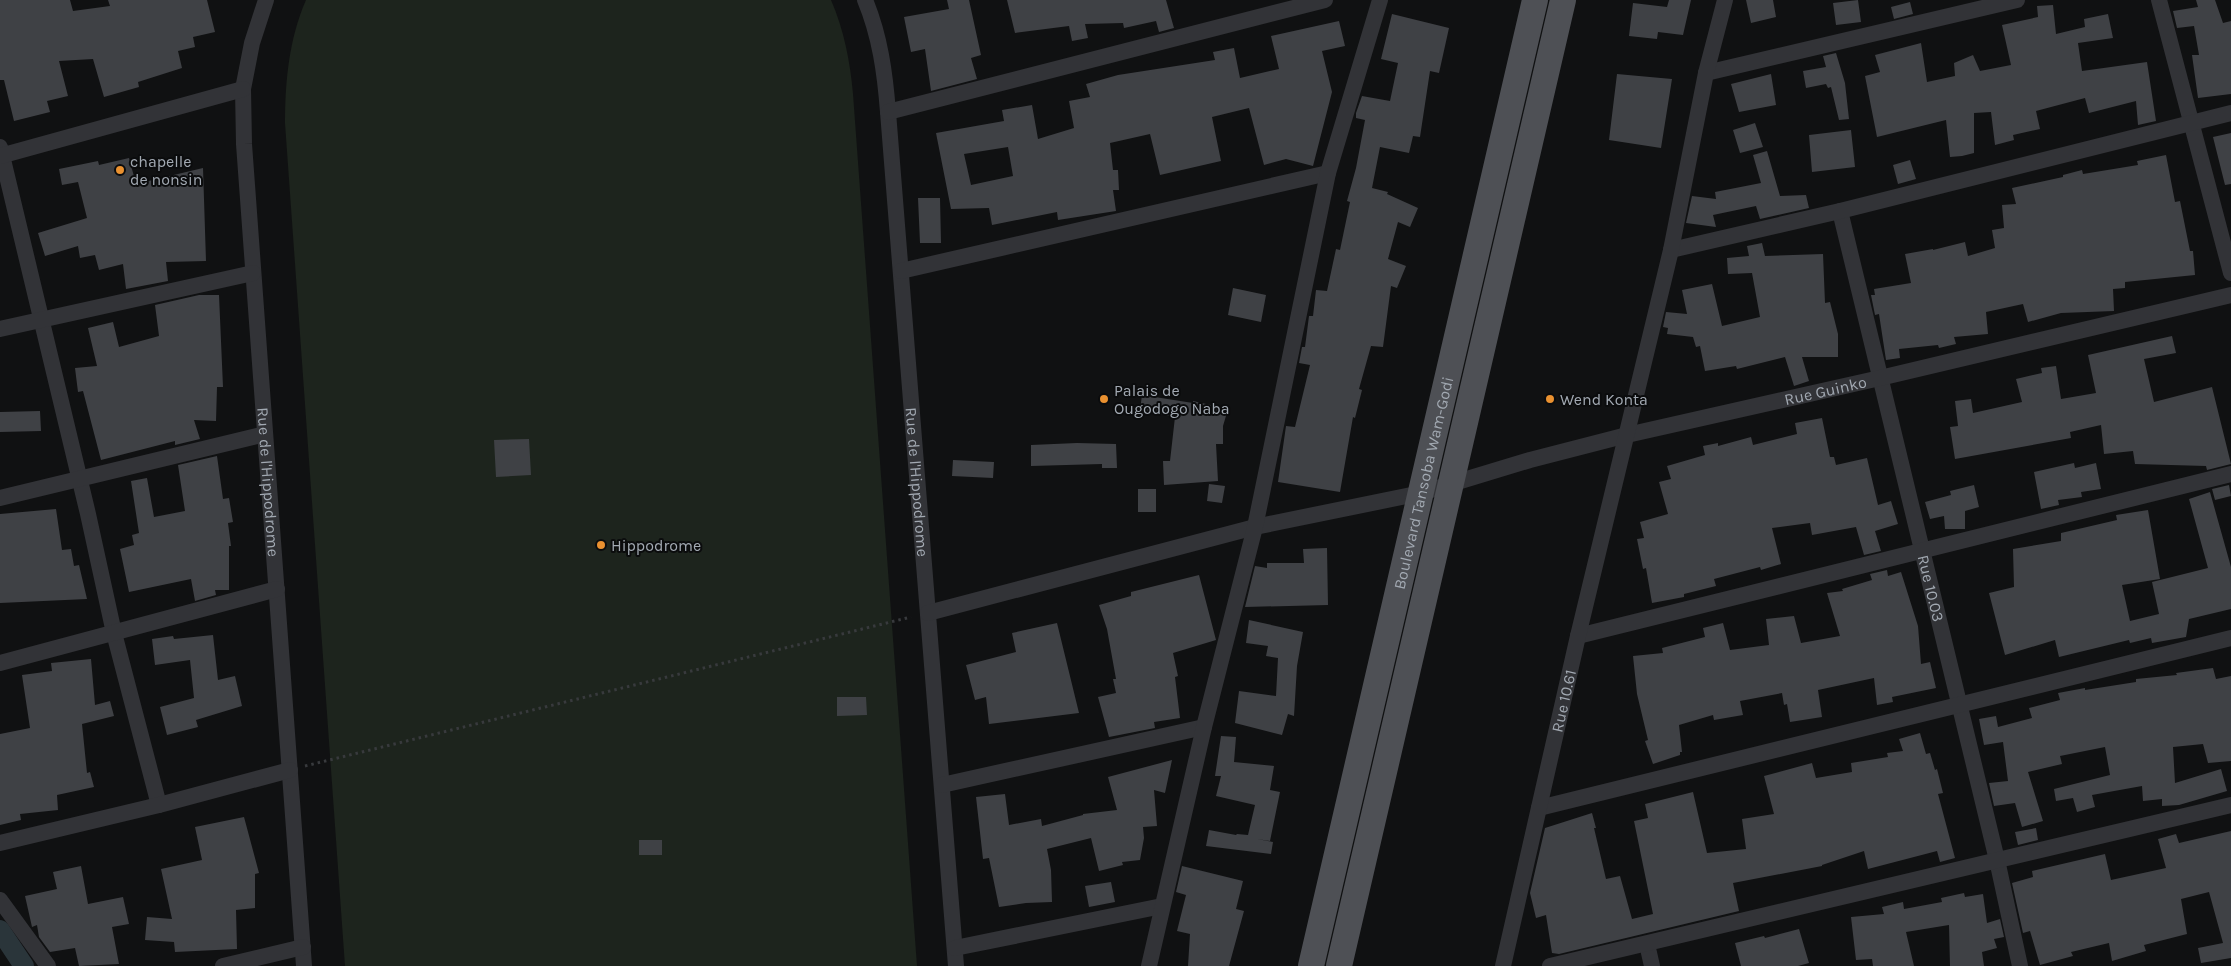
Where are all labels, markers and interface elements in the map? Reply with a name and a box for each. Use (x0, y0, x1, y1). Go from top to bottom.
place label: chapelle de nonsin (130, 152, 202, 189)
marker: chapelle de nonsin (114, 164, 126, 176)
street label: Rue Guinko (1783, 372, 1868, 409)
street label: Boulevard Tansoba Wam-Godi (1390, 375, 1457, 591)
place label: Palais de Ougodogo Naba (1114, 381, 1230, 418)
place label: Wend Konta (1560, 390, 1648, 409)
marker: Palais de Ougodogo Naba (1098, 393, 1110, 405)
marker: Wend Konta (1544, 393, 1556, 405)
street label: Rue de l'Hippodrome (253, 407, 283, 557)
street label: Rue de l'Hippodrome (902, 407, 932, 558)
place label: Hippodrome (611, 536, 701, 555)
marker: Hippodrome (595, 539, 607, 551)
street label: Rue 10.03 (1913, 553, 1948, 624)
street label: Rue 10.61 (1547, 668, 1580, 734)

